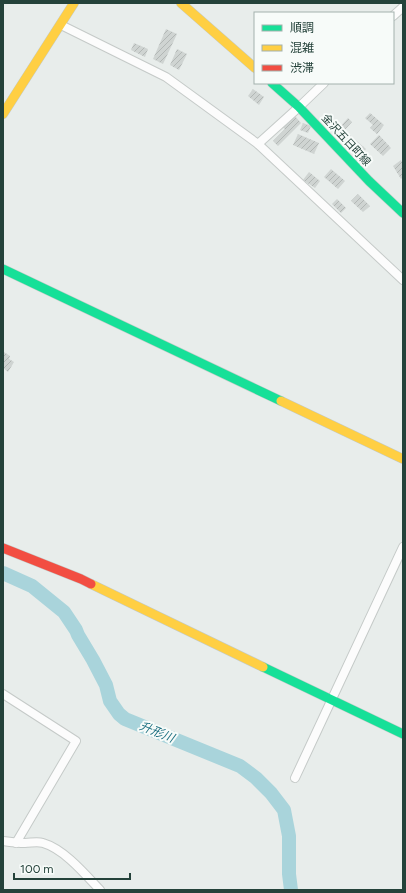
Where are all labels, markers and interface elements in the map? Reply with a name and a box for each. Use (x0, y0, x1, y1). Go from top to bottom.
legend (254, 12, 394, 84)
text: 順調 (290, 21, 314, 35)
text: 混雑 (290, 41, 314, 55)
text: 渋滞 (290, 61, 314, 75)
street label: 金沢五日町線 (319, 111, 373, 169)
water label: 升形川 (138, 719, 178, 746)
scale bar (14, 855, 130, 881)
text: 100 m (20, 862, 54, 876)

